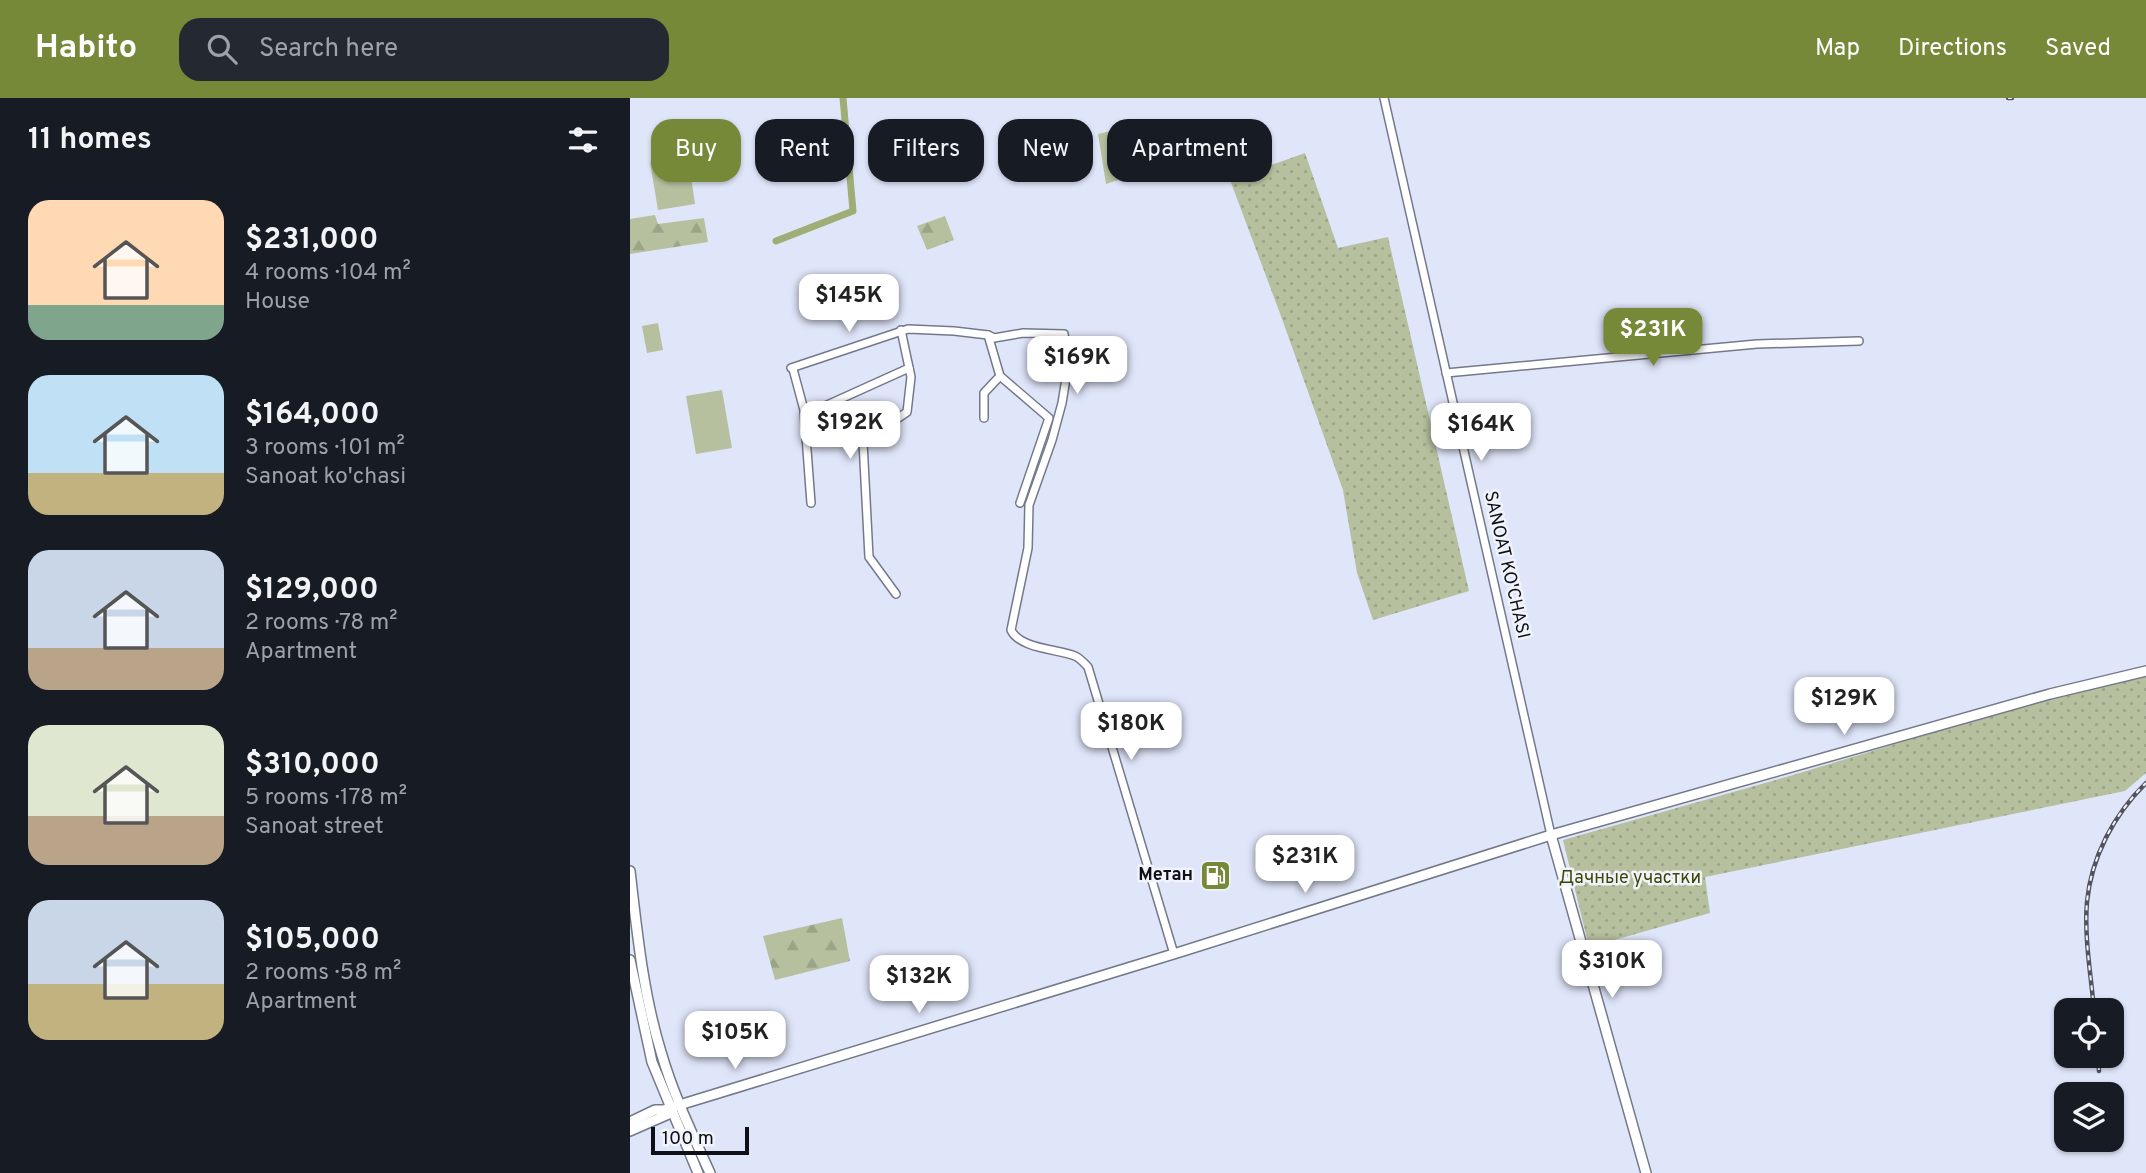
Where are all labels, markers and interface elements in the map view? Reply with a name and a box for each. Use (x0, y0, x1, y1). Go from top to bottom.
search box (179, 18, 669, 81)
text: Habito (35, 28, 137, 70)
icon: search (203, 30, 241, 68)
text: Search here (259, 33, 398, 66)
text: Map (1815, 34, 1860, 64)
text: Directions (1898, 34, 2007, 64)
text: Saved (2045, 34, 2111, 64)
chip: Buy (651, 119, 741, 182)
chip: Rent (755, 119, 854, 182)
chip: Filters (868, 119, 984, 182)
chip: New (998, 119, 1093, 182)
chip: Apartment (1107, 119, 1272, 182)
icon: filters (564, 121, 602, 159)
text: 11 homes (28, 122, 152, 159)
text: $231,000 (245, 222, 379, 259)
icon: home (84, 228, 168, 312)
text: 4 rooms · 104 m² (245, 259, 411, 288)
pin: $145K (800, 274, 898, 334)
text: $145K (815, 282, 883, 311)
text: House (245, 288, 310, 317)
pin: $231K (1604, 308, 1702, 368)
text: $231K (1619, 316, 1687, 345)
pin: $169K (1028, 336, 1126, 396)
text: $169K (1043, 344, 1111, 373)
text: $164,000 (245, 397, 380, 434)
pin: $192K (801, 402, 899, 461)
icon: home (84, 403, 168, 487)
pin: $164K (1432, 404, 1530, 463)
text: $192K (816, 409, 884, 438)
text: $164K (1447, 411, 1515, 440)
text: 3 rooms · 101 m² (245, 434, 405, 463)
text: Sanoat ko'chasi (245, 463, 406, 492)
street label: SANOAT KO'CHASI (1478, 489, 1534, 641)
text: $129,000 (245, 572, 379, 609)
icon: home (84, 578, 168, 662)
text: 2 rooms · 78 m² (245, 609, 398, 638)
text: Apartment (245, 638, 357, 667)
pin: $129K (1795, 678, 1893, 737)
text: $129K (1810, 685, 1878, 714)
pin: $180K (1082, 702, 1180, 762)
text: $180K (1097, 710, 1165, 739)
text: $310,000 (245, 747, 380, 784)
icon: home (84, 753, 168, 837)
text: 5 rooms · 178 m² (245, 784, 407, 813)
text: Sanoat street (245, 813, 384, 842)
pin: $231K (1256, 836, 1354, 895)
text: $231K (1271, 843, 1339, 872)
fuel station icon: Метан (1199, 858, 1233, 892)
place label: Метан (1138, 864, 1193, 887)
park label: Дачные участки (1559, 867, 1701, 890)
text: $105,000 (245, 922, 380, 959)
icon: home (84, 928, 168, 1012)
pin: $310K (1563, 940, 1661, 1000)
text: $310K (1578, 948, 1646, 977)
pin: $132K (870, 956, 968, 1015)
text: 2 rooms · 58 m² (245, 959, 401, 988)
text: $132K (886, 963, 952, 992)
text: Apartment (245, 988, 357, 1017)
map controls (2054, 998, 2124, 1152)
button: locate (2054, 998, 2124, 1068)
pin: $105K (686, 1012, 784, 1071)
text: $105K (701, 1019, 769, 1048)
button: layers (2054, 1082, 2124, 1152)
scale bar (651, 1124, 749, 1156)
text: 100 m (662, 1127, 714, 1151)

